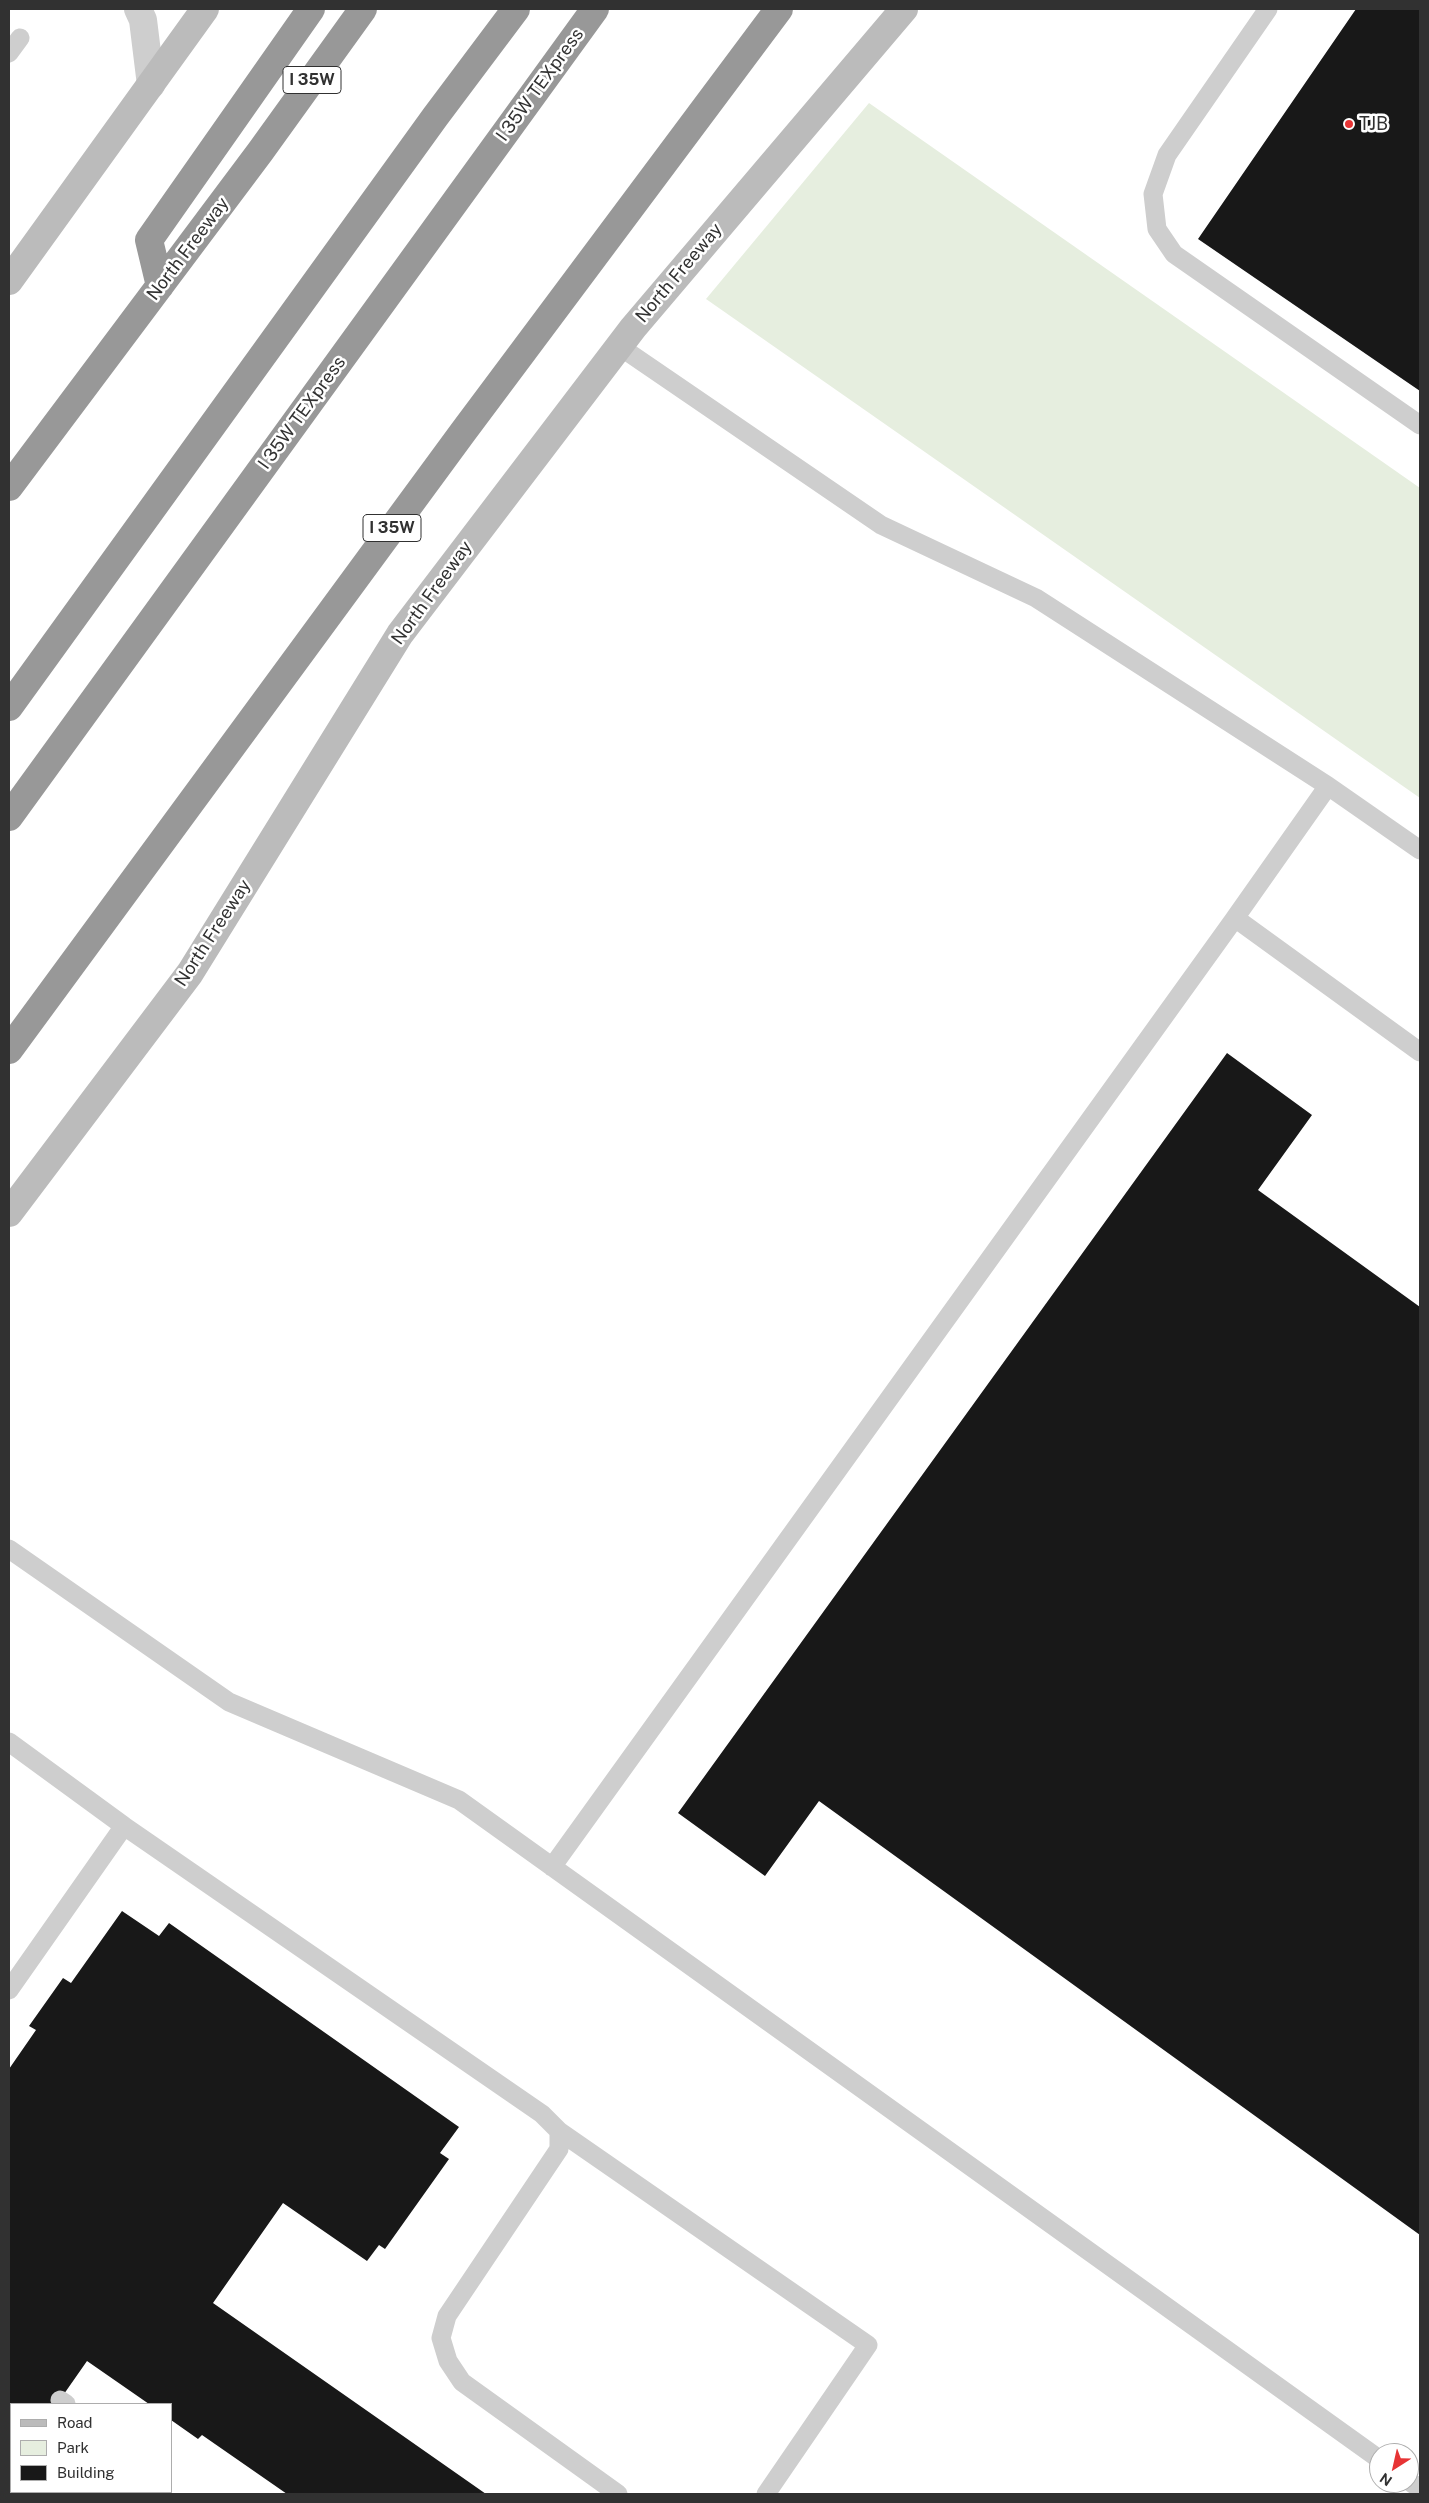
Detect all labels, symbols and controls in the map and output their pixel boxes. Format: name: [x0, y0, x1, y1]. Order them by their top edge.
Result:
street label: I 35W TEXpress: [492, 24, 588, 146]
road number: I 35W: [283, 66, 341, 94]
place label: TJB: [1359, 113, 1388, 135]
marker: TJB: [1343, 118, 1355, 130]
street label: North Freeway: [142, 193, 234, 305]
street label: North Freeway: [631, 219, 727, 327]
street label: I 35W TEXpress: [254, 352, 350, 474]
road number: I 35W: [363, 514, 421, 542]
street label: North Freeway: [387, 537, 477, 649]
street label: North Freeway: [170, 875, 256, 991]
legend: [10, 2403, 172, 2493]
text: Road: [57, 2414, 93, 2431]
text: Park: [57, 2439, 89, 2456]
north arrow: [1369, 2443, 1419, 2493]
text: Building: [57, 2464, 115, 2481]
text: N: [1377, 2470, 1395, 2489]

